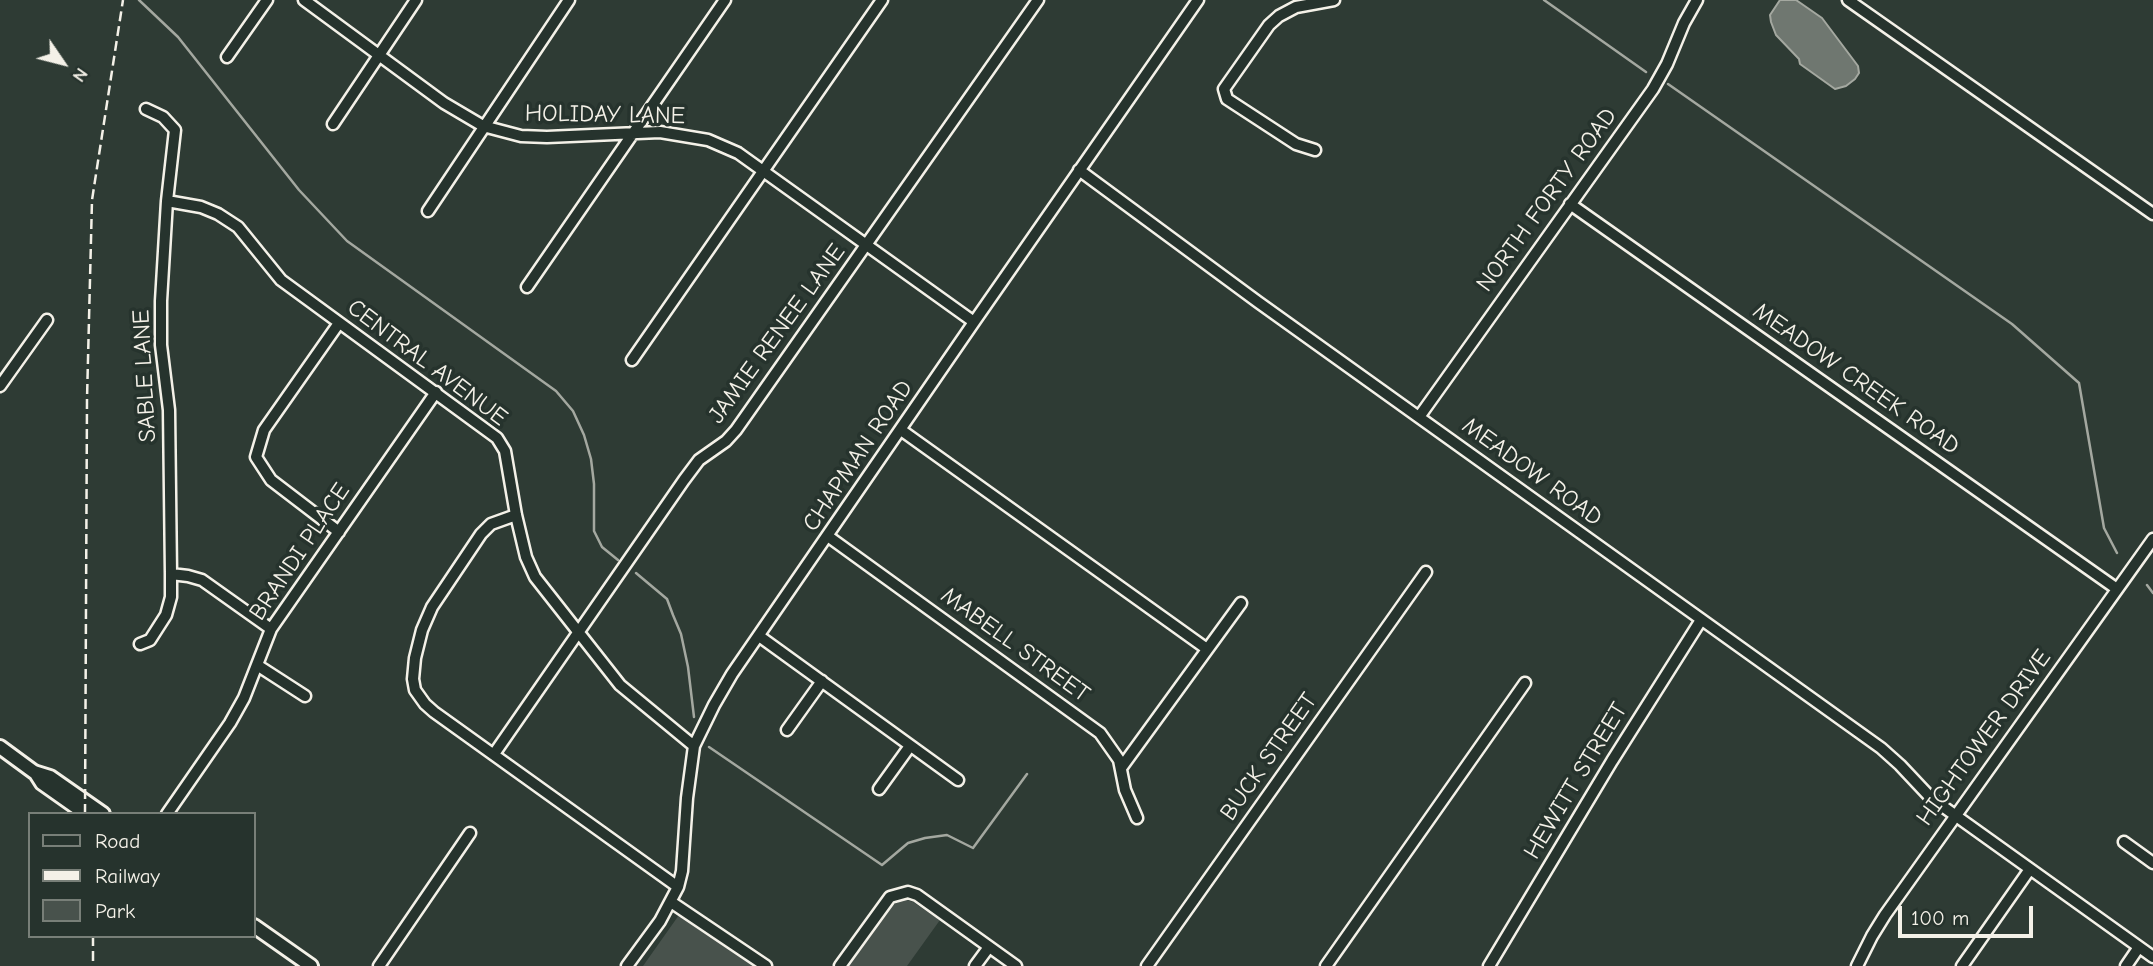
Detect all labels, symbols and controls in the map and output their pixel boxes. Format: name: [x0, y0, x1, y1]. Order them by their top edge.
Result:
north arrow: [28, 28, 98, 98]
text: N: [68, 64, 93, 86]
street label: HOLIDAY LANE: [525, 99, 685, 131]
street label: NORTH FORTY ROAD: [1471, 103, 1623, 297]
street label: JAMIE RENEE LANE: [702, 239, 852, 429]
street label: CENTRAL AVENUE: [341, 293, 513, 433]
street label: MEADOW CREEK ROAD: [1747, 297, 1965, 461]
street label: SABLE LANE: [127, 309, 163, 443]
street label: CHAPMAN ROAD: [797, 375, 919, 537]
street label: MEADOW ROAD: [1456, 412, 1608, 532]
street label: BRANDI PLACE: [244, 478, 356, 626]
street label: MABELL STREET: [935, 581, 1095, 709]
street label: HIGHTOWER DRIVE: [1911, 644, 2057, 832]
street label: BUCK STREET: [1214, 688, 1324, 826]
street label: HEWITT STREET: [1518, 698, 1634, 864]
legend: [28, 812, 256, 938]
text: Road: [95, 829, 140, 853]
text: Railway: [95, 864, 160, 888]
scale bar: [1901, 892, 2036, 936]
text: Park: [95, 899, 135, 923]
text: 100 m: [1911, 906, 1969, 930]

